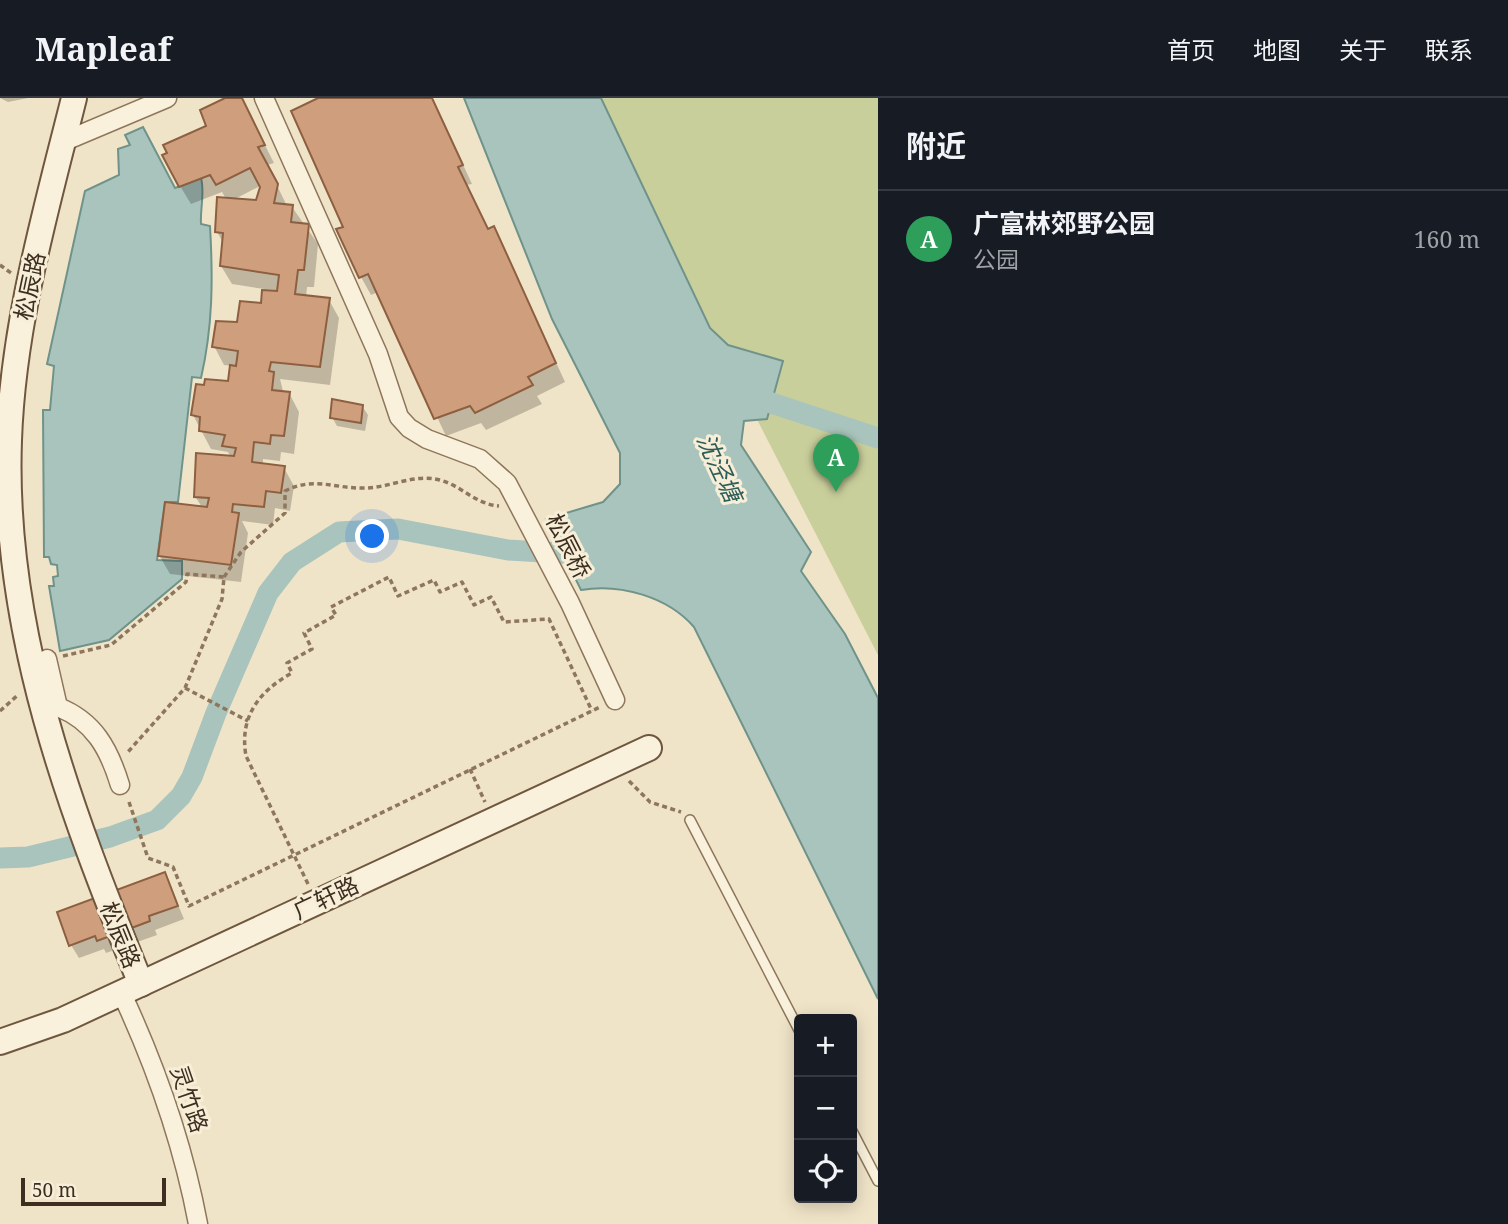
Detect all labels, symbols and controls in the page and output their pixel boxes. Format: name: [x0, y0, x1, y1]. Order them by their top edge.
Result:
text: Mapleaf: [35, 26, 171, 71]
text: 首页: [1167, 33, 1215, 66]
text: 地图: [1253, 33, 1301, 66]
text: 关于: [1339, 33, 1387, 66]
text: 联系: [1425, 33, 1473, 66]
text: 附近: [906, 125, 966, 166]
text: 广富林郊野公园: [973, 205, 1155, 241]
text: A: [920, 223, 938, 255]
text: 160 m: [1414, 223, 1480, 255]
text: 公园: [973, 243, 1019, 275]
street label: 松辰路: [6, 249, 52, 323]
water label: 沈泾塘: [690, 428, 752, 511]
pin: A: [813, 434, 859, 492]
street label: 松辰桥: [539, 508, 599, 584]
your location: [355, 519, 389, 553]
street label: 广轩路: [288, 868, 364, 926]
street label: 松辰路: [93, 897, 149, 973]
map controls: [794, 1014, 857, 1203]
button: +: [794, 1014, 857, 1077]
street label: 灵竹路: [164, 1061, 216, 1137]
button: −: [794, 1077, 857, 1140]
button: locate: [794, 1140, 857, 1203]
scale bar: [21, 1175, 166, 1207]
text: 50 m: [32, 1177, 76, 1203]

